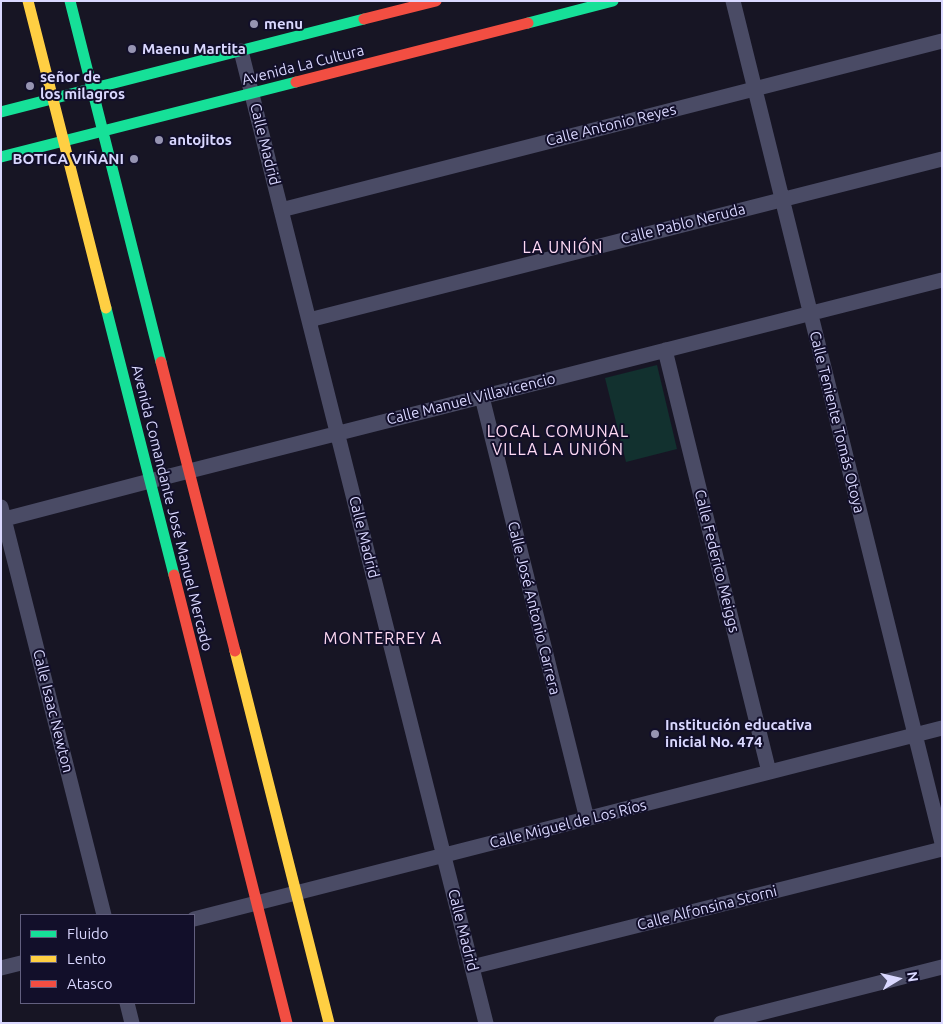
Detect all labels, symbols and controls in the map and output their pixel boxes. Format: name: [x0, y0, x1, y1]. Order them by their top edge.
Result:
place label: menu: [264, 15, 303, 33]
marker: menu: [248, 18, 260, 30]
place label: Maenu Martita: [142, 40, 246, 58]
street label: Avenida La Cultura: [240, 41, 366, 89]
marker: Maenu Martita: [126, 43, 138, 55]
place label: señor de los milagros: [40, 68, 125, 103]
marker: señor de los milagros: [24, 80, 36, 92]
street label: Calle Antonio Reyes: [544, 100, 678, 150]
street label: Calle Madrid: [246, 101, 284, 187]
place label: antojitos: [169, 131, 232, 149]
marker: antojitos: [153, 134, 165, 146]
place label: BOTICA VIÑANI: [13, 150, 124, 168]
marker: BOTICA VIÑANI: [128, 153, 140, 165]
street label: Calle Pablo Neruda: [619, 200, 747, 248]
district label: LA UNIÓN: [522, 238, 604, 258]
street label: Calle Teniente Tomás Otoya: [806, 329, 868, 515]
street label: Avenida Comandante José Manuel Mercado: [128, 363, 216, 653]
street label: Calle Manuel Villavicencio: [385, 369, 557, 429]
district label: LOCAL COMUNAL VILLA LA UNIÓN: [485, 422, 631, 460]
street label: Calle Federico Meiggs: [690, 488, 744, 634]
street label: Calle Madrid: [345, 494, 383, 580]
street label: Calle José Antonio Carrera: [504, 519, 564, 697]
district label: MONTERREY A: [322, 629, 444, 649]
street label: Calle Isaac Newton: [29, 647, 77, 775]
place label: Institución educativa inicial No. 474: [665, 716, 812, 751]
marker: Institución educativa inicial No. 474: [649, 728, 661, 740]
street label: Calle Miguel de Los Ríos: [488, 796, 648, 852]
street label: Calle Alfonsina Storni: [635, 882, 779, 934]
street label: Calle Madrid: [444, 887, 482, 973]
legend: [20, 914, 195, 1004]
text: Fluido: [67, 925, 109, 942]
text: Lento: [67, 950, 106, 967]
north arrow: [873, 954, 923, 1004]
text: N: [904, 970, 922, 983]
text: Atasco: [67, 975, 113, 992]

